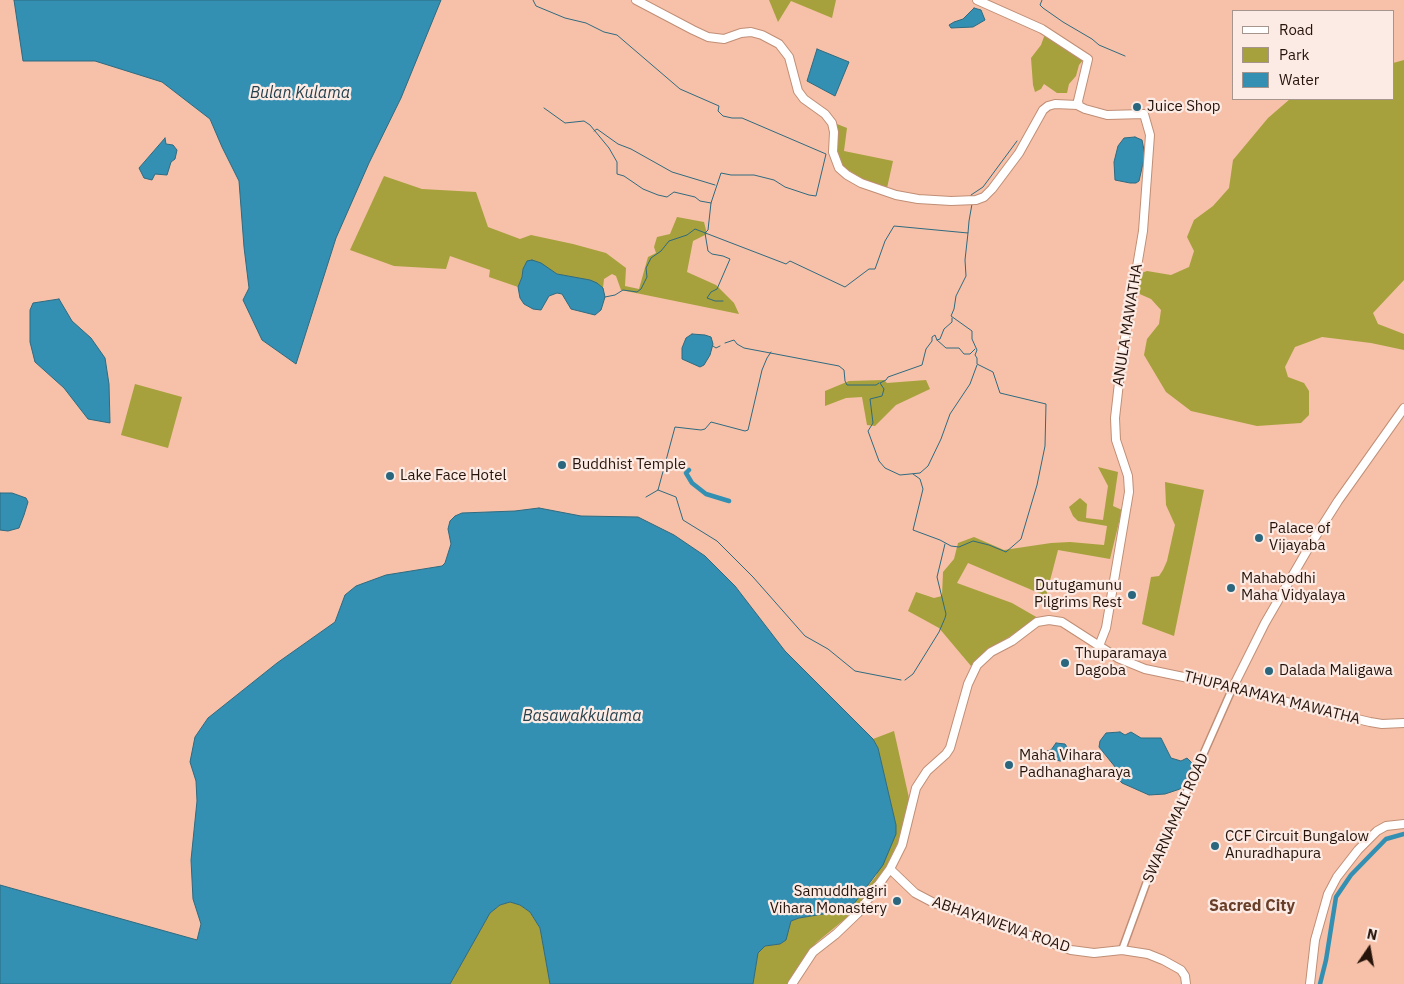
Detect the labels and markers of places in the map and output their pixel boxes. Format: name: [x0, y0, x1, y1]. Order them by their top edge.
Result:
place label: Juice Shop: [1147, 98, 1220, 116]
marker: Juice Shop: [1131, 101, 1143, 113]
place label: Buddhist Temple: [572, 456, 686, 474]
marker: Buddhist Temple: [556, 459, 568, 471]
place label: Lake Face Hotel: [400, 467, 506, 485]
marker: Lake Face Hotel: [384, 470, 396, 482]
place label: Palace of Vijayaba: [1269, 520, 1330, 555]
marker: Palace of Vijayaba: [1253, 532, 1265, 544]
place label: Mahabodhi Maha Vidyalaya: [1241, 570, 1345, 605]
place label: Dutugamunu Pilgrims Rest: [1034, 577, 1122, 612]
marker: Mahabodhi Maha Vidyalaya: [1225, 582, 1237, 594]
marker: Dutugamunu Pilgrims Rest: [1126, 589, 1138, 601]
place label: Thuparamaya Dagoba: [1075, 645, 1167, 680]
marker: Thuparamaya Dagoba: [1059, 657, 1071, 669]
place label: Dalada Maligawa: [1279, 662, 1393, 680]
marker: Dalada Maligawa: [1263, 665, 1275, 677]
place label: Maha Vihara Padhanagharaya: [1019, 747, 1131, 782]
marker: Maha Vihara Padhanagharaya: [1003, 759, 1015, 771]
place label: CCF Circuit Bungalow Anuradhapura: [1225, 828, 1369, 863]
marker: CCF Circuit Bungalow Anuradhapura: [1209, 840, 1221, 852]
place label: Samuddhagiri Vihara Monastery: [770, 883, 887, 918]
marker: Samuddhagiri Vihara Monastery: [891, 895, 903, 907]

